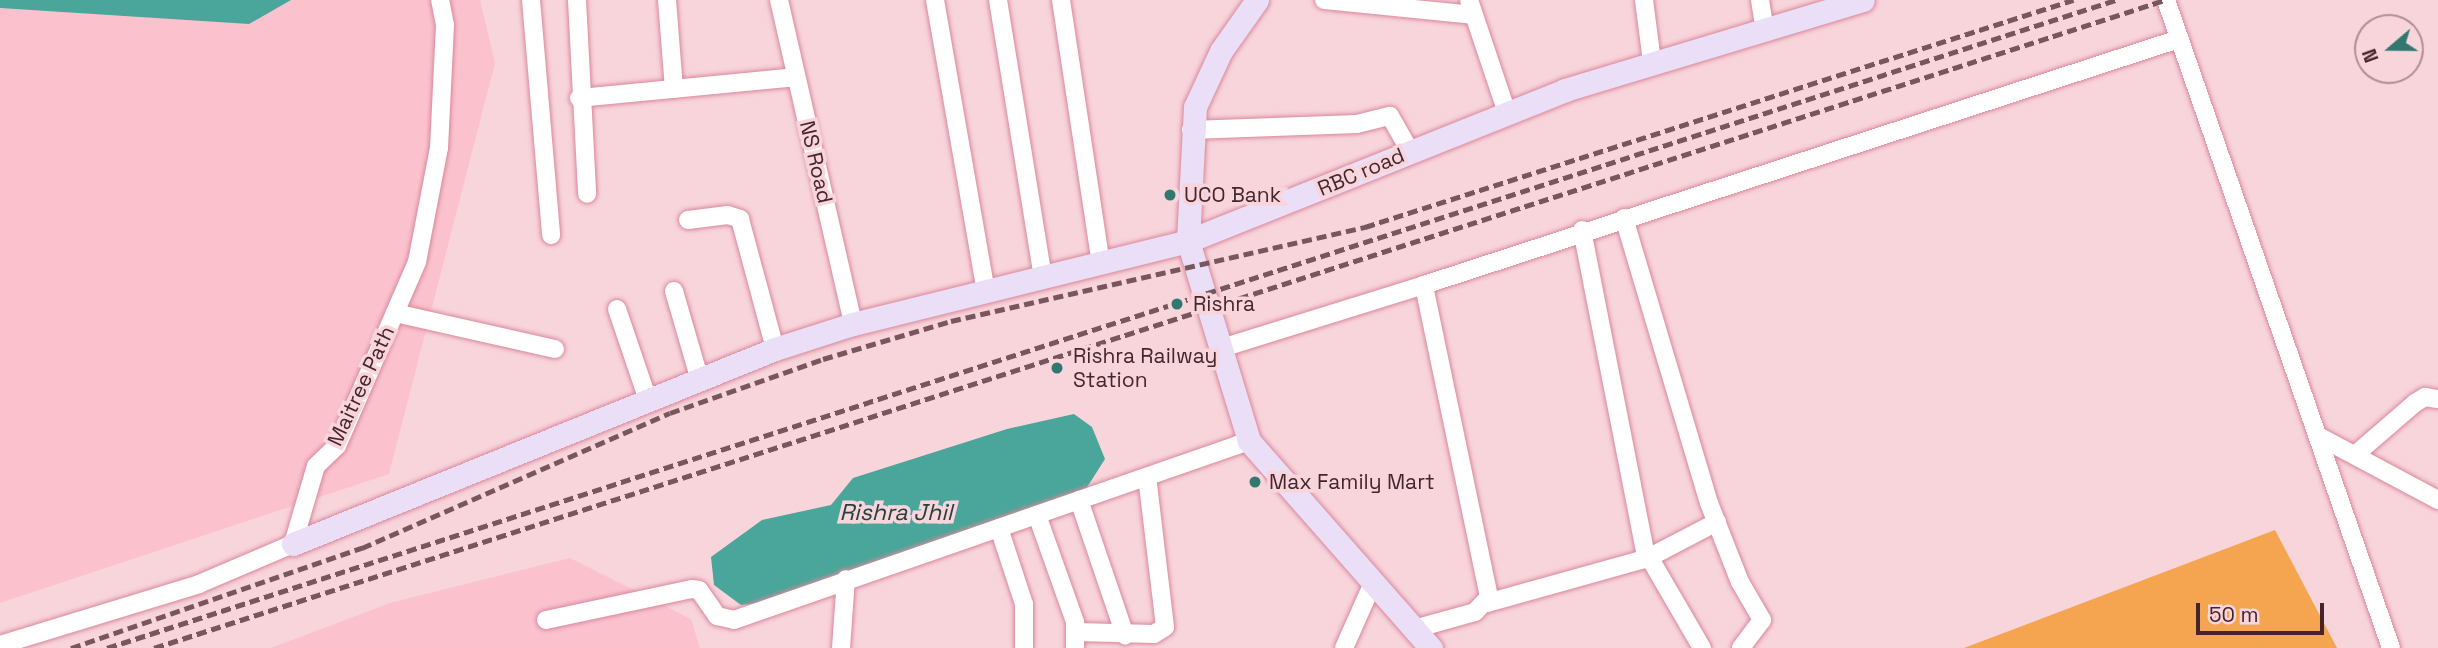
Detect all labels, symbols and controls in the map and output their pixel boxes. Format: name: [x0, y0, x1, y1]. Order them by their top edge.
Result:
north arrow: [2354, 14, 2424, 84]
text: N: [2357, 45, 2385, 66]
street label: NS Road: [794, 118, 838, 206]
street label: RBC road: [1314, 142, 1408, 202]
place label: UCO Bank: [1184, 182, 1281, 208]
marker: UCO Bank: [1162, 187, 1178, 203]
place label: Rishra: [1193, 291, 1255, 317]
marker: Rishra: [1167, 294, 1187, 314]
street label: Maitree Path: [322, 322, 400, 450]
place label: Rishra Railway Station: [1073, 343, 1217, 393]
marker: Rishra Railway Station: [1047, 358, 1067, 378]
place label: Max Family Mart: [1269, 469, 1435, 495]
marker: Max Family Mart: [1247, 474, 1263, 490]
water label: Rishra Jhil: [840, 498, 952, 526]
scale bar: [2200, 588, 2328, 632]
text: 50 m: [2209, 601, 2259, 628]

